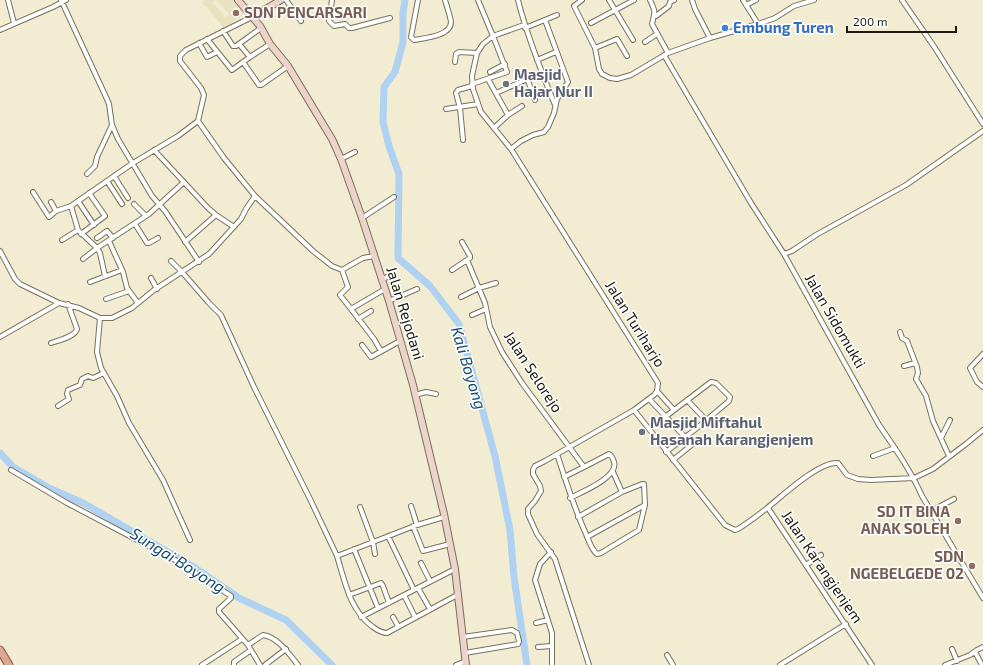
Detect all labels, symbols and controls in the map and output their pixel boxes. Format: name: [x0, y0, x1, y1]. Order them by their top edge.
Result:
place label: SDN PENCARSARI: [244, 3, 367, 21]
marker: SDN PENCARSARI: [231, 8, 241, 18]
scale bar: [847, 8, 956, 34]
text: 200 m: [853, 14, 887, 28]
place label: Embung Turen: [733, 18, 834, 36]
marker: Embung Turen: [720, 23, 730, 33]
place label: Masjid Hajar Nur II: [514, 65, 593, 100]
marker: Masjid Hajar Nur II: [501, 79, 511, 89]
street label: Jalan Rejodani: [382, 264, 429, 362]
street label: Jalan Sidomukti: [802, 270, 870, 371]
street label: Jalan Turiharjo: [601, 277, 670, 371]
water label: Kali Boyong: [447, 324, 491, 412]
street label: Jalan Selorejo: [500, 327, 567, 416]
place label: Masjid Miftahul Hasanah Karangjenjem: [650, 413, 813, 448]
marker: Masjid Miftahul Hasanah Karangjenjem: [637, 427, 647, 437]
place label: SD IT BINA ANAK SOLEH: [861, 502, 950, 537]
street label: Jalan Karangjenjem: [778, 507, 867, 627]
marker: SD IT BINA ANAK SOLEH: [953, 516, 963, 526]
water label: Sungai Boyong: [127, 523, 229, 597]
place label: SDN NGEBELGEDE 02: [850, 547, 964, 582]
marker: SDN NGEBELGEDE 02: [967, 561, 977, 571]

